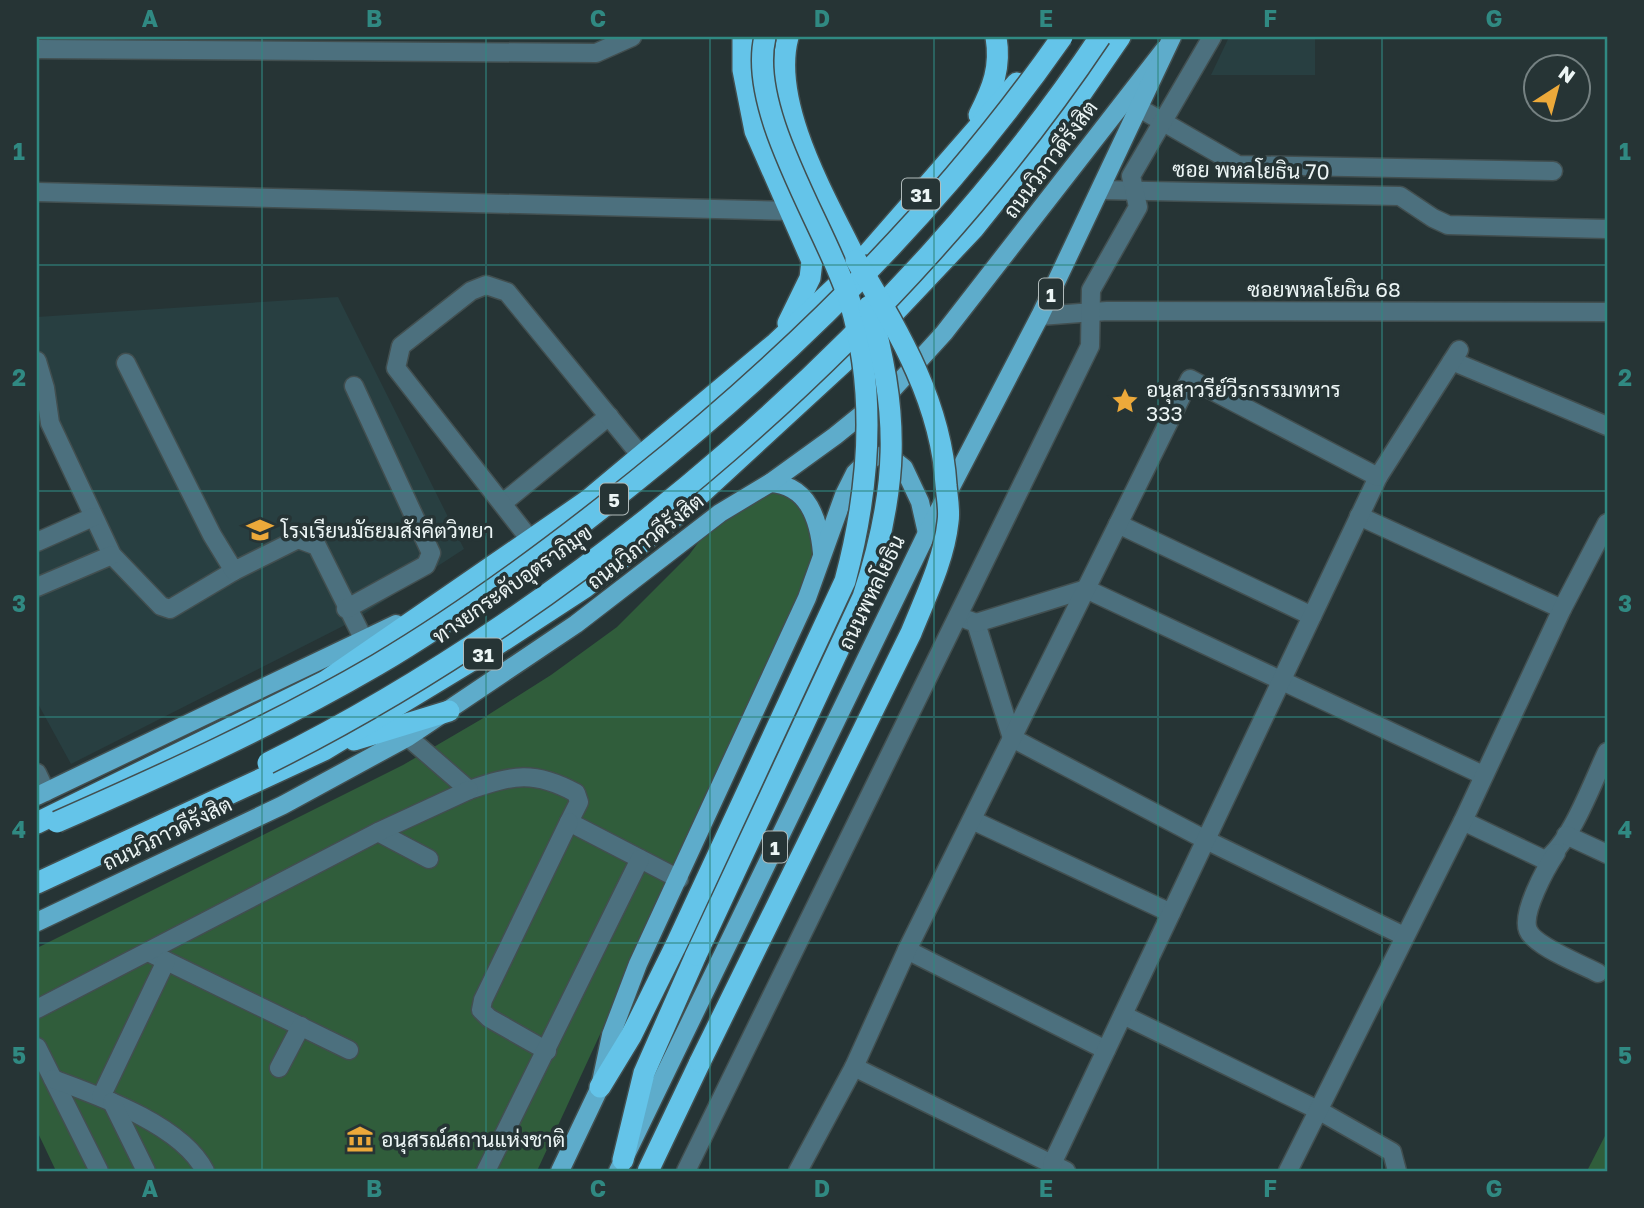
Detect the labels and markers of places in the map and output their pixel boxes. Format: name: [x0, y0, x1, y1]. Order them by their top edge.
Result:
place label: อนุสาวรีย์วีรกรรมทหาร 333: [1146, 376, 1341, 426]
place icon: อนุสาวรีย์วีรกรรมทหาร 333: [1110, 386, 1140, 416]
school or university icon: โรงเรียนมัธยมสังคีตวิทยา: [245, 515, 275, 545]
place label: โรงเรียนมัธยมสังคีตวิทยา: [280, 517, 494, 543]
museum icon: อนุสรณ์สถานแห่งชาติ: [345, 1124, 375, 1154]
place label: อนุสรณ์สถานแห่งชาติ: [381, 1126, 565, 1154]

